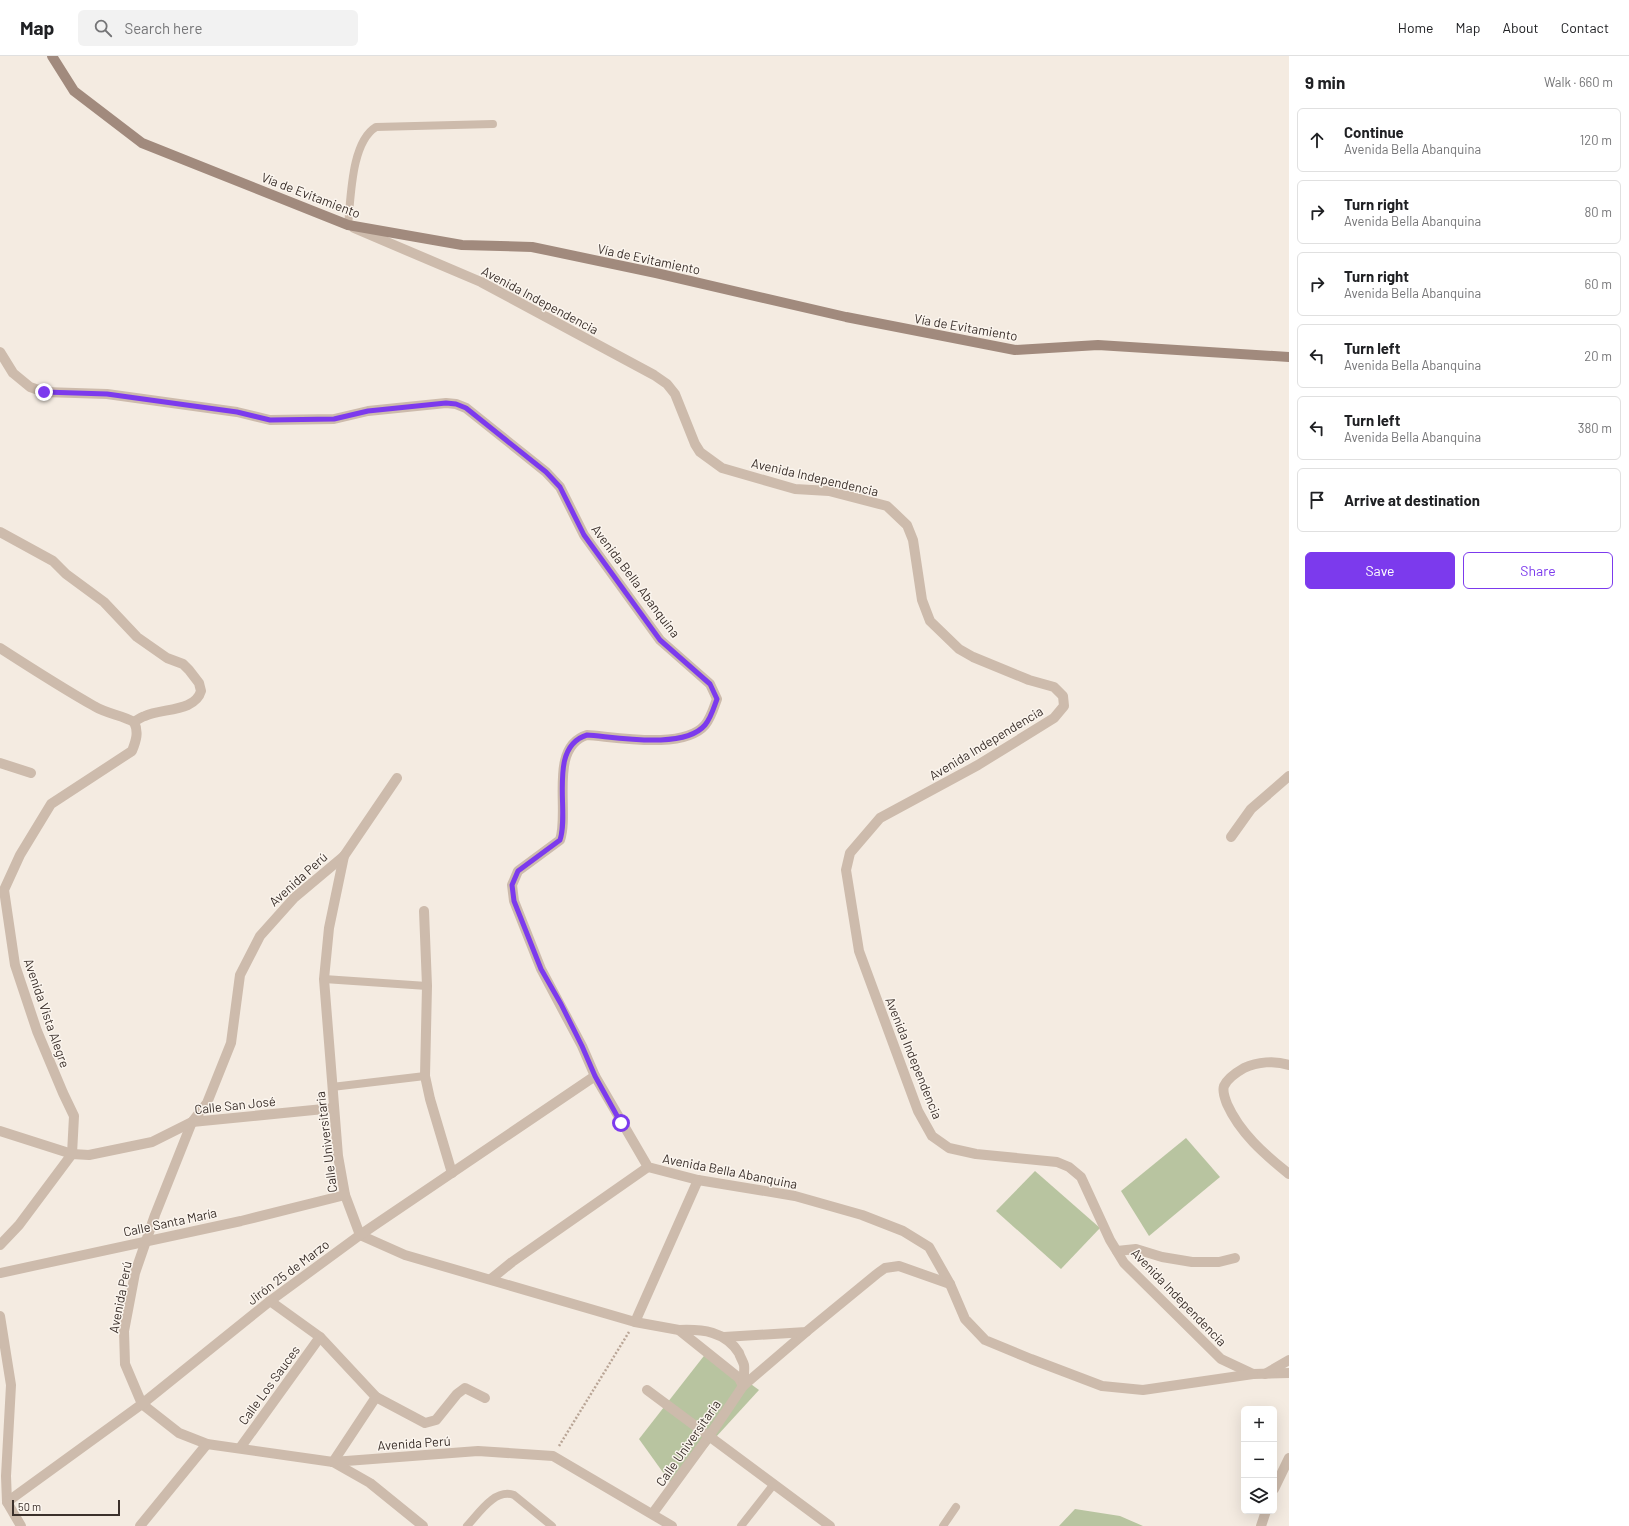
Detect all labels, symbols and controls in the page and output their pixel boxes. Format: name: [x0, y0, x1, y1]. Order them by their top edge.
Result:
search box: [78, 10, 358, 46]
text: Map: [20, 16, 54, 39]
icon: search: [92, 17, 114, 39]
text: Search here: [124, 19, 202, 37]
text: Home: [1398, 19, 1434, 36]
text: Map: [1456, 19, 1480, 36]
text: About: [1502, 19, 1539, 36]
text: Contact: [1561, 19, 1609, 36]
text: 9 min: [1305, 72, 1345, 92]
text: Walk · 660 m: [1544, 74, 1613, 90]
text: Continue: [1344, 123, 1404, 141]
icon: ahead: [1306, 129, 1328, 151]
text: 120 m: [1580, 132, 1612, 148]
text: Avenida Bella Abanquina: [1344, 141, 1481, 157]
street label: Vía de Evitamiento: [259, 169, 363, 221]
text: Turn right: [1344, 195, 1409, 213]
icon: right: [1306, 201, 1328, 223]
text: 80 m: [1585, 204, 1612, 220]
text: Avenida Bella Abanquina: [1344, 213, 1481, 229]
street label: Vía de Evitamiento: [596, 240, 702, 278]
street label: Avenida Independencia: [479, 262, 601, 338]
text: Turn right: [1344, 267, 1409, 285]
icon: right: [1306, 273, 1328, 295]
text: 60 m: [1585, 276, 1612, 292]
text: Avenida Bella Abanquina: [1344, 285, 1481, 301]
street label: Vía de Evitamiento: [913, 310, 1019, 344]
text: Turn left: [1344, 339, 1400, 357]
icon: left: [1306, 345, 1328, 367]
text: 20 m: [1584, 348, 1612, 364]
text: Avenida Bella Abanquina: [1344, 357, 1481, 373]
route end: [35, 383, 53, 401]
text: Turn left: [1344, 411, 1400, 429]
icon: left: [1306, 417, 1328, 439]
text: 380 m: [1578, 420, 1612, 436]
text: Avenida Bella Abanquina: [1344, 429, 1481, 445]
street label: Avenida Independencia: [750, 455, 880, 499]
icon: arrive: [1306, 489, 1328, 511]
text: Arrive at destination: [1344, 491, 1480, 509]
street label: Avenida Bella Abanquina: [588, 521, 684, 641]
button: Save: [1305, 552, 1455, 589]
button: Share: [1463, 552, 1613, 589]
street label: Avenida Independencia: [926, 703, 1046, 783]
street label: Avenida Perú: [265, 849, 331, 909]
street label: Avenida Vista Alegre: [21, 956, 73, 1070]
street label: Avenida Independencia: [882, 995, 946, 1121]
street label: Calle Universitaria: [312, 1090, 340, 1194]
street label: Calle San José: [194, 1093, 276, 1117]
route start: [612, 1114, 630, 1132]
street label: Avenida Bella Abanquina: [661, 1150, 799, 1192]
street label: Calle Santa María: [122, 1204, 218, 1240]
street label: Jirón 25 de Marzo: [244, 1236, 332, 1308]
street label: Avenida Independencia: [1128, 1245, 1230, 1349]
street label: Avenida Perú: [105, 1260, 135, 1334]
street label: Calle Los Sauces: [235, 1342, 303, 1428]
street label: Calle Universitaria: [652, 1397, 724, 1489]
map controls: [1241, 1406, 1277, 1514]
button: +: [1241, 1406, 1277, 1442]
street label: Avenida Perú: [377, 1432, 451, 1454]
button: −: [1241, 1442, 1277, 1478]
button: layers: [1241, 1478, 1277, 1514]
scale bar: [12, 1498, 120, 1517]
text: 50 m: [18, 1500, 41, 1513]

